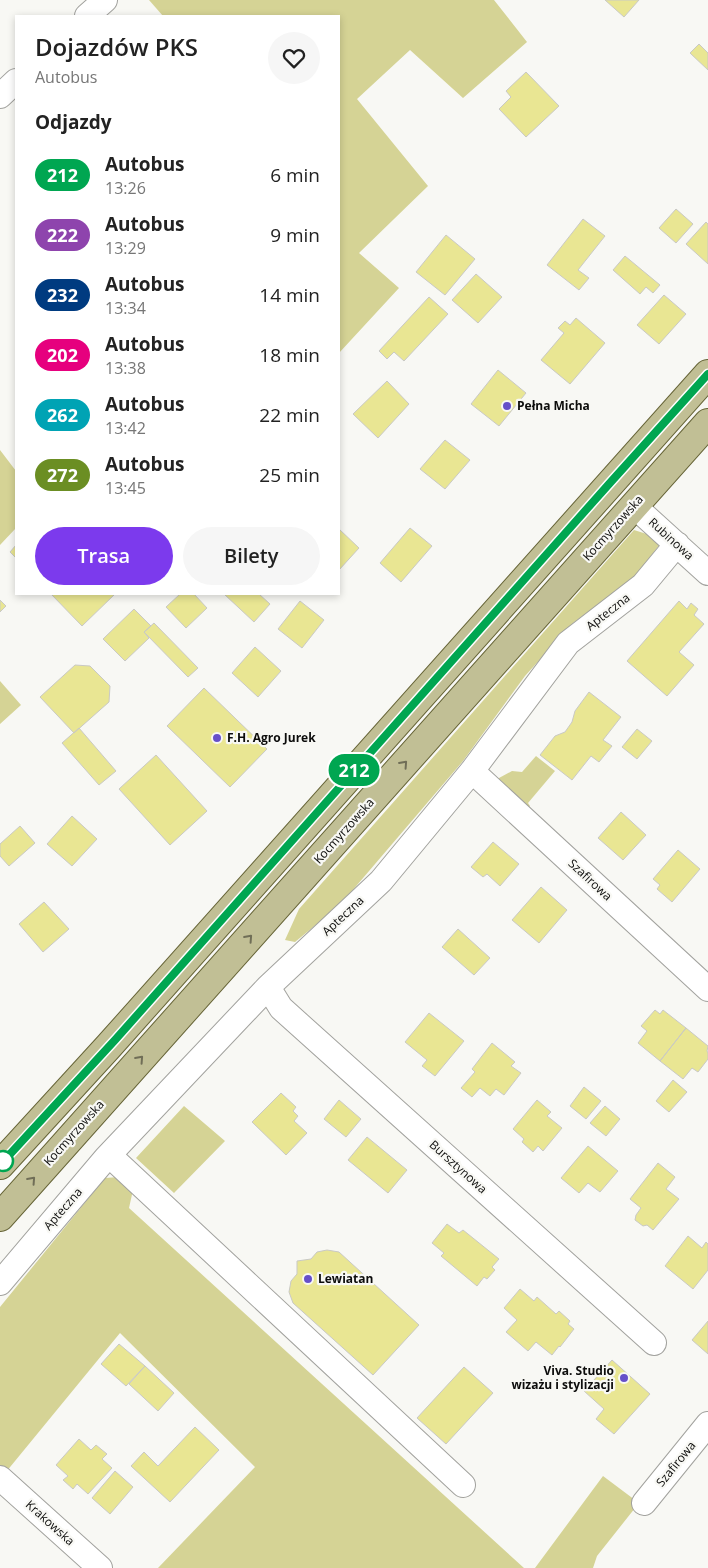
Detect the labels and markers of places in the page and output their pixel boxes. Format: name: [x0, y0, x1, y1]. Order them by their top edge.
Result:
place label: Pełna Micha: [517, 397, 590, 414]
marker: Pełna Micha: [501, 400, 513, 412]
place label: F.H. Agro Jurek: [227, 729, 316, 746]
marker: F.H. Agro Jurek: [211, 732, 223, 744]
unlabelled marker: [0, 1150, 14, 1172]
place label: Lewiatan: [318, 1270, 373, 1287]
marker: Lewiatan: [302, 1273, 314, 1285]
place label: Viva. Studio wizażu i stylizacji: [511, 1362, 614, 1393]
marker: Viva. Studio wizażu i stylizacji: [618, 1372, 630, 1384]

